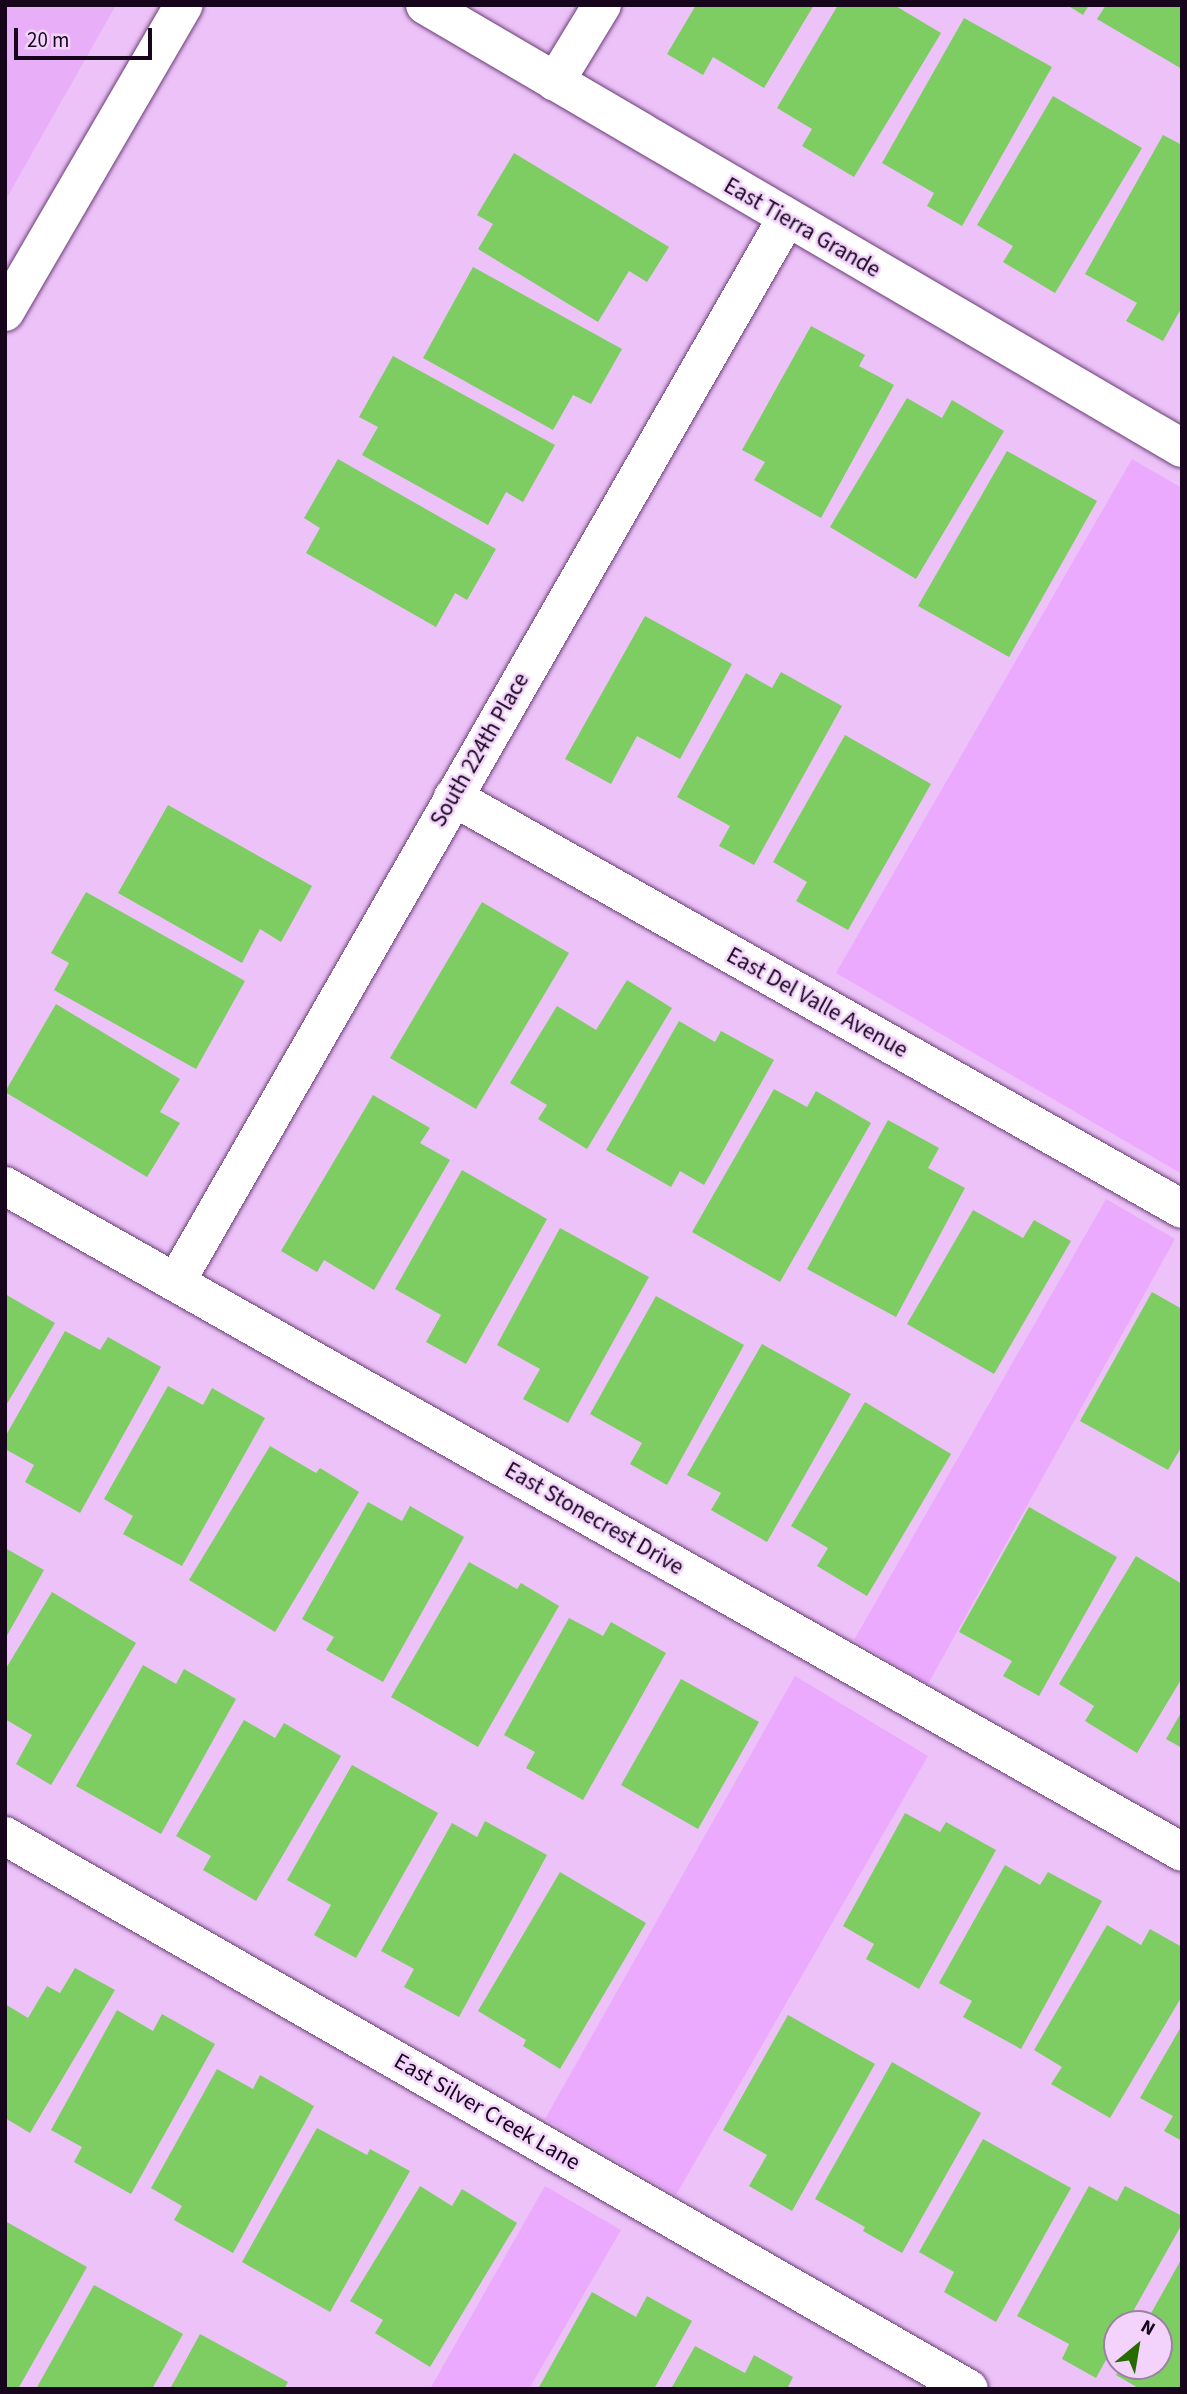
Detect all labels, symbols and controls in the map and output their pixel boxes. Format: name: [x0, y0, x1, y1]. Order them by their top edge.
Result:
scale bar: [18, 14, 156, 58]
text: 20 m: [27, 25, 69, 55]
street label: East Tierra Grande: [719, 172, 885, 284]
street label: South 224th Place: [425, 668, 535, 832]
street label: East Del Valle Avenue: [722, 942, 912, 1064]
street label: East Stonecrest Drive: [500, 1457, 688, 1581]
street label: East Silver Creek Lane: [389, 2048, 585, 2176]
north arrow: [1103, 2310, 1173, 2380]
text: N: [1136, 2313, 1160, 2343]

